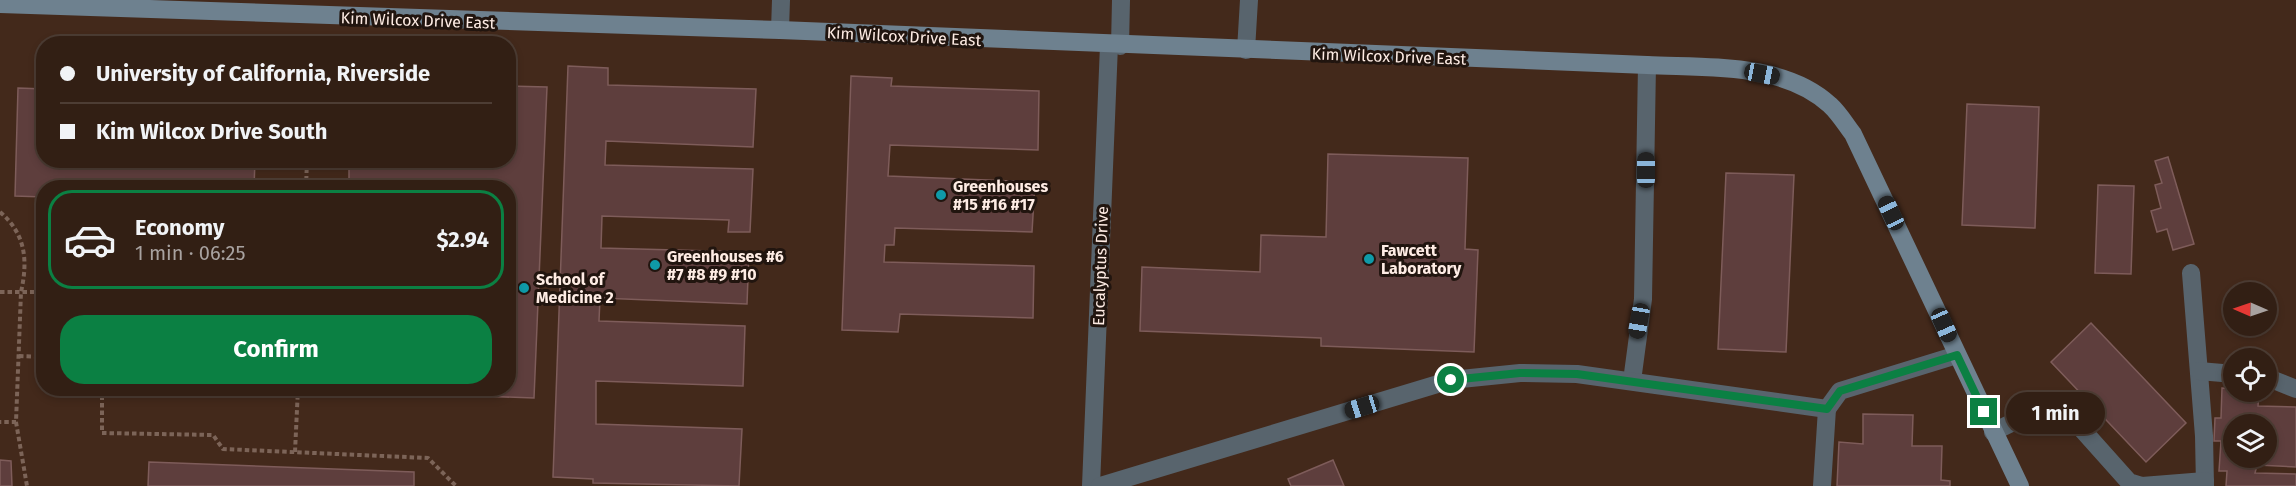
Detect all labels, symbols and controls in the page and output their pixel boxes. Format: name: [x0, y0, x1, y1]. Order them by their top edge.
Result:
street label: Kim Wilcox Drive East: [340, 8, 496, 33]
street label: Kim Wilcox Drive East: [826, 23, 982, 50]
street label: Kim Wilcox Drive East: [1311, 44, 1467, 69]
text: University of California, Riverside: [96, 60, 430, 87]
car: [1743, 62, 1781, 86]
text: Kim Wilcox Drive South: [96, 118, 327, 145]
car: [1637, 152, 1655, 188]
place label: Greenhouses #15 #16 #17: [953, 177, 1048, 214]
marker: Greenhouses #15 #16 #17: [934, 188, 948, 202]
car: [1875, 193, 1907, 233]
street label: Eucalyptus Drive: [1089, 206, 1112, 326]
icon: car: [63, 213, 117, 267]
text: Economy: [135, 214, 224, 241]
text: $2.94: [436, 226, 489, 253]
text: 1 min · 06:25: [135, 241, 245, 265]
place label: Fawcett Laboratory: [1381, 241, 1462, 278]
place label: Greenhouses #6 #7 #8 #9 #10: [667, 247, 784, 284]
marker: Fawcett Laboratory: [1362, 252, 1376, 266]
marker: Greenhouses #6 #7 #8 #9 #10: [648, 258, 662, 272]
place label: School of Medicine 2: [536, 270, 614, 307]
marker: School of Medicine 2: [517, 281, 531, 295]
north arrow: [2223, 282, 2277, 336]
map controls: [2223, 282, 2277, 468]
car: [1627, 302, 1651, 340]
car: [1928, 305, 1960, 345]
button: Confirm: [60, 315, 492, 384]
button: locate: [2223, 348, 2277, 402]
route start: [1437, 366, 1464, 393]
callout: 1 min: [2005, 391, 2104, 433]
car: [1342, 393, 1382, 421]
route end: [1970, 398, 1997, 425]
text: 1 min: [2031, 401, 2080, 425]
button: layers: [2223, 414, 2277, 468]

